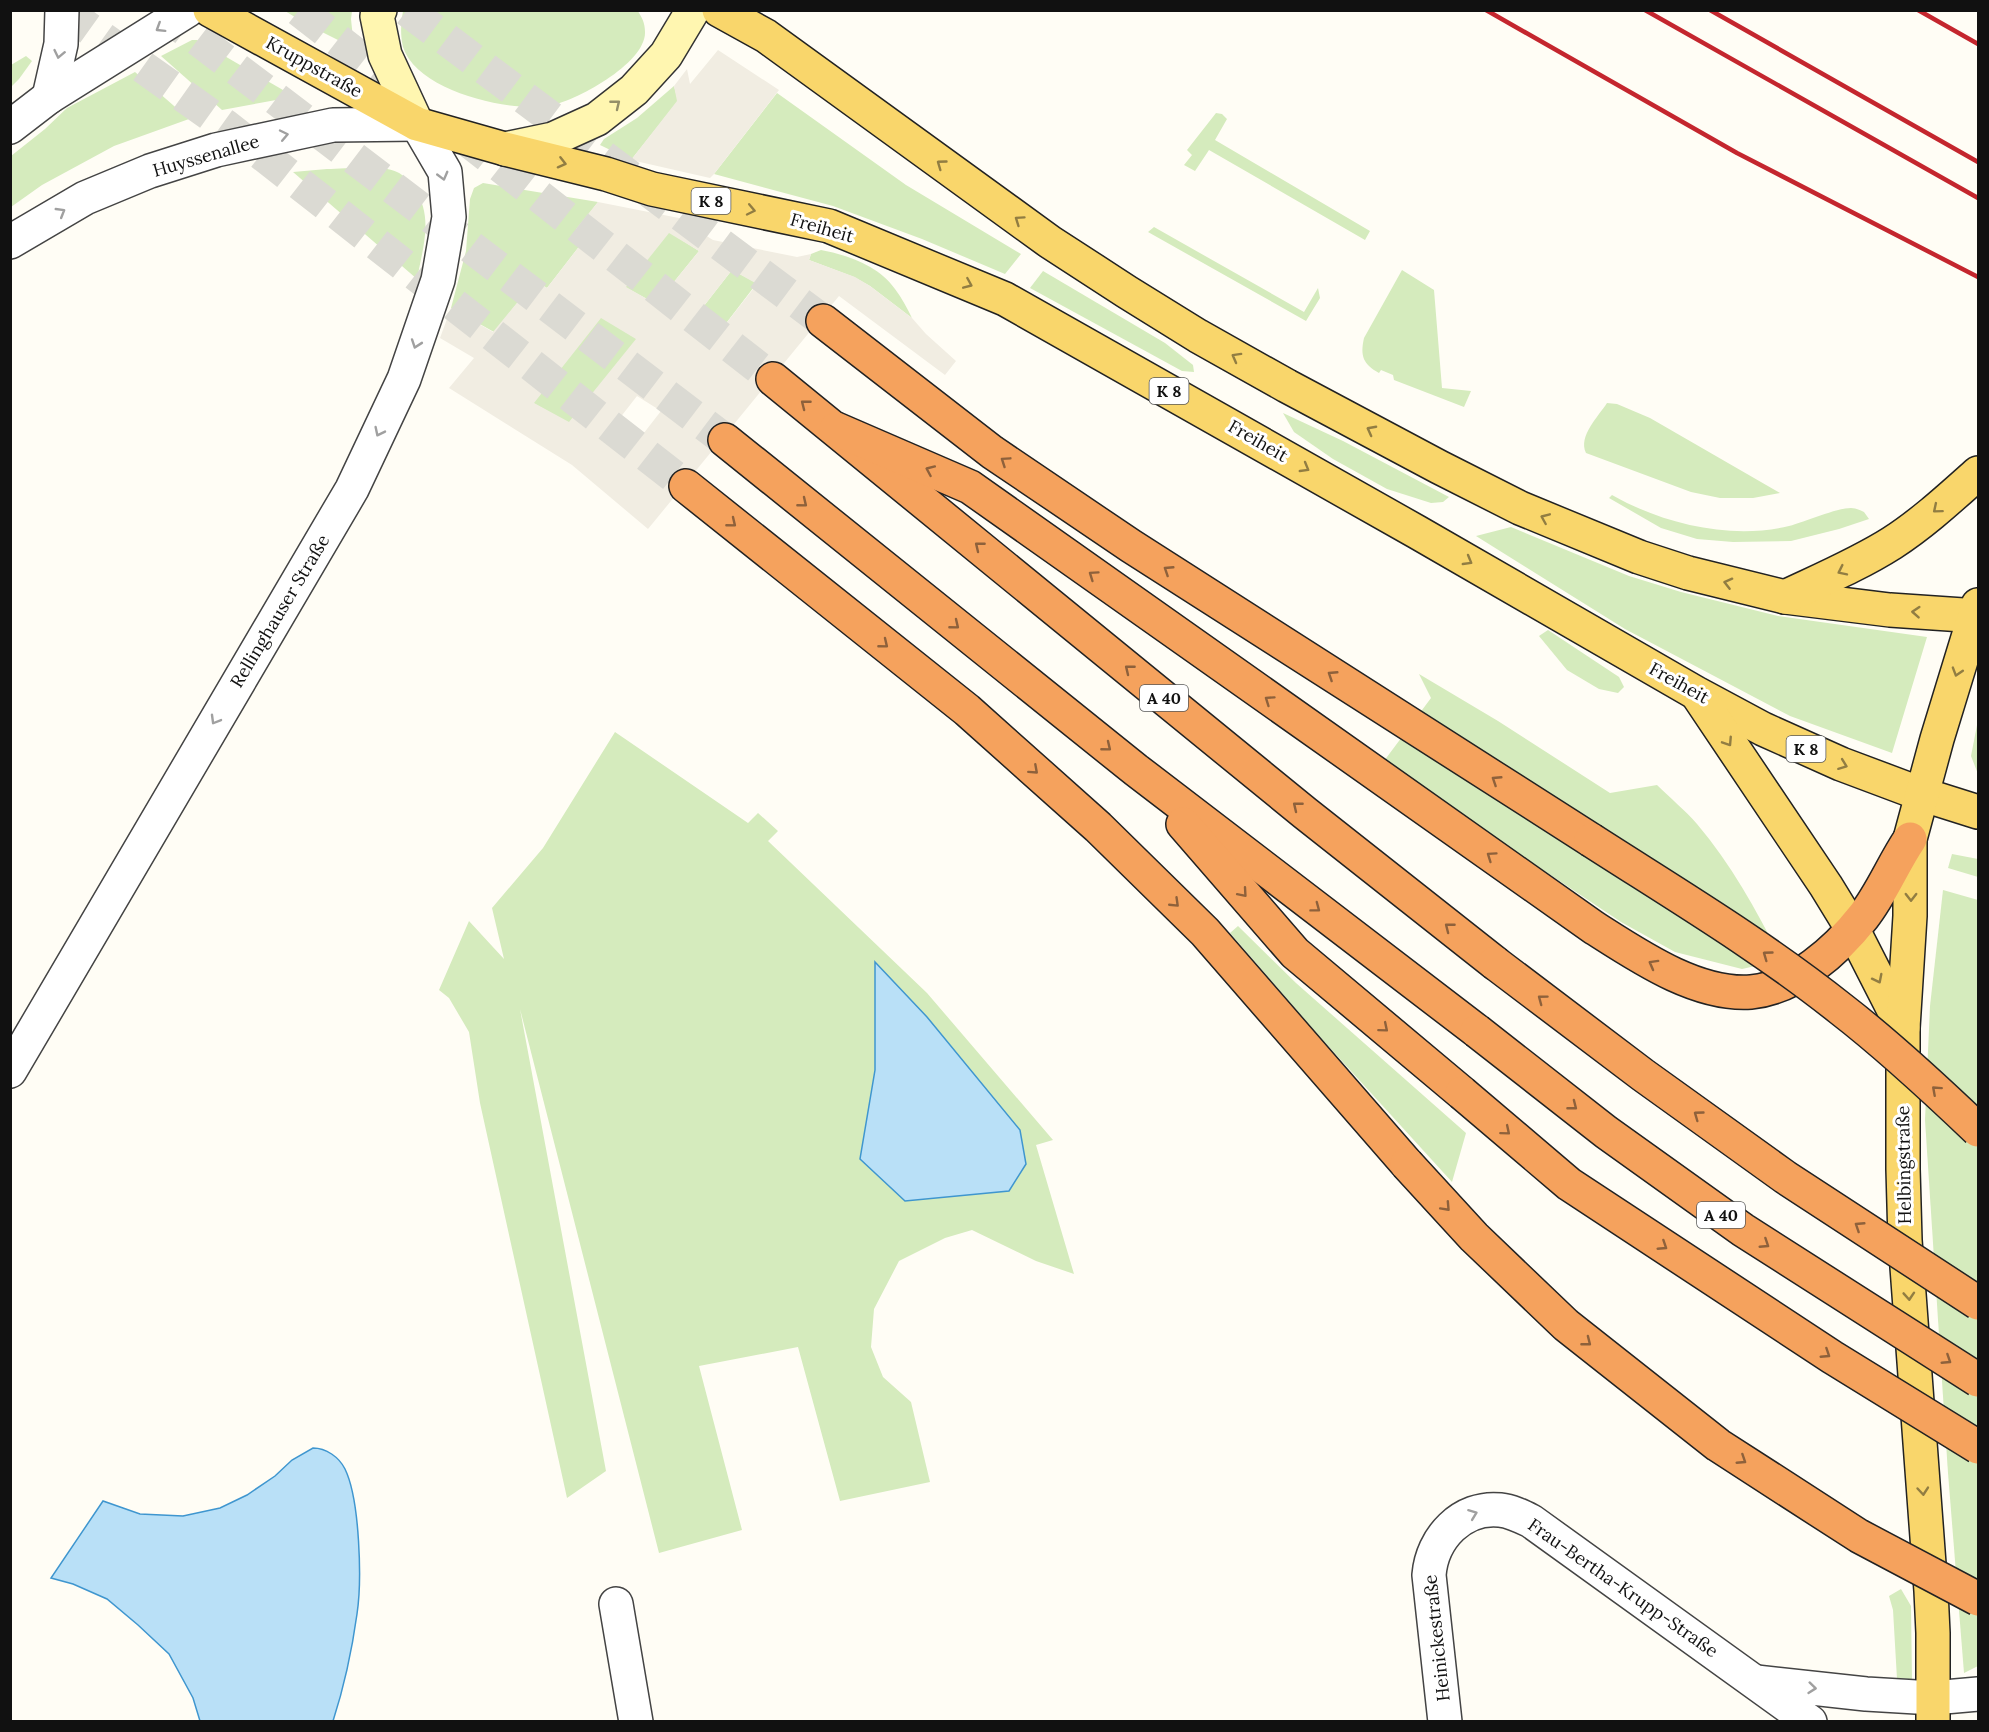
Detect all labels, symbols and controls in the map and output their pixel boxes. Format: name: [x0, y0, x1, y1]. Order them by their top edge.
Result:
one-way arrow: [156, 21, 166, 33]
street label: Kruppstraße: [262, 31, 367, 103]
one-way arrow: [53, 49, 66, 59]
one-way arrow: [609, 100, 620, 111]
street label: Huyssenallee: [150, 129, 262, 182]
one-way arrow: [279, 130, 289, 143]
one-way arrow: [557, 156, 567, 169]
one-way arrow: [937, 160, 948, 171]
one-way arrow: [436, 171, 449, 181]
road number: K 8: [692, 188, 730, 214]
one-way arrow: [746, 203, 756, 216]
one-way arrow: [55, 208, 65, 219]
street label: Freiheit: [788, 208, 857, 248]
one-way arrow: [1015, 216, 1026, 227]
one-way arrow: [962, 276, 973, 288]
one-way arrow: [411, 339, 424, 349]
one-way arrow: [1232, 353, 1242, 365]
road number: K 8: [1150, 378, 1188, 404]
one-way arrow: [800, 401, 811, 412]
street label: Freiheit: [1224, 414, 1292, 467]
one-way arrow: [374, 426, 386, 437]
one-way arrow: [1366, 426, 1377, 437]
one-way arrow: [1001, 458, 1012, 469]
one-way arrow: [1299, 461, 1309, 472]
one-way arrow: [925, 465, 936, 477]
one-way arrow: [797, 495, 808, 506]
one-way arrow: [1933, 502, 1944, 513]
one-way arrow: [1540, 513, 1551, 525]
one-way arrow: [725, 515, 736, 526]
street label: Rellinghauser Straße: [225, 530, 334, 691]
one-way arrow: [974, 542, 985, 553]
one-way arrow: [1462, 554, 1472, 566]
one-way arrow: [1837, 563, 1848, 575]
one-way arrow: [1163, 566, 1174, 577]
one-way arrow: [1089, 571, 1100, 582]
one-way arrow: [1723, 578, 1733, 591]
one-way arrow: [1912, 606, 1921, 619]
one-way arrow: [948, 617, 959, 628]
one-way arrow: [878, 637, 889, 648]
street label: Freiheit: [1645, 657, 1713, 708]
one-way arrow: [1125, 665, 1136, 676]
one-way arrow: [1952, 666, 1964, 677]
one-way arrow: [1328, 671, 1339, 682]
road number: A 40: [1140, 685, 1188, 711]
one-way arrow: [1265, 696, 1276, 707]
one-way arrow: [211, 714, 222, 724]
one-way arrow: [1721, 735, 1732, 746]
road number: K 8: [1786, 736, 1826, 762]
one-way arrow: [1100, 740, 1111, 751]
one-way arrow: [1837, 757, 1848, 770]
one-way arrow: [1027, 763, 1037, 774]
one-way arrow: [1492, 776, 1503, 787]
one-way arrow: [1292, 802, 1303, 813]
one-way arrow: [1487, 852, 1498, 863]
one-way arrow: [1236, 887, 1247, 898]
one-way arrow: [1905, 893, 1917, 902]
one-way arrow: [1168, 896, 1179, 907]
one-way arrow: [1309, 901, 1320, 912]
one-way arrow: [1445, 924, 1456, 935]
one-way arrow: [1763, 952, 1774, 963]
one-way arrow: [1649, 960, 1660, 971]
one-way arrow: [1871, 973, 1882, 983]
one-way arrow: [1538, 995, 1549, 1006]
one-way arrow: [1377, 1021, 1388, 1032]
one-way arrow: [1932, 1086, 1942, 1097]
one-way arrow: [1566, 1099, 1577, 1110]
street label: Helbingstraße: [1891, 1105, 1916, 1225]
one-way arrow: [1694, 1111, 1705, 1122]
one-way arrow: [1499, 1124, 1510, 1135]
one-way arrow: [1439, 1200, 1450, 1211]
road number: A 40: [1697, 1202, 1745, 1228]
one-way arrow: [1855, 1221, 1865, 1233]
one-way arrow: [1759, 1237, 1769, 1249]
one-way arrow: [1657, 1239, 1668, 1250]
one-way arrow: [1902, 1292, 1915, 1301]
one-way arrow: [1581, 1334, 1592, 1345]
one-way arrow: [1820, 1346, 1830, 1358]
one-way arrow: [1941, 1353, 1951, 1365]
one-way arrow: [1736, 1453, 1746, 1465]
one-way arrow: [1916, 1486, 1929, 1495]
one-way arrow: [1468, 1509, 1478, 1522]
street label: Frau-Bertha-Krupp-Straße: [1524, 1513, 1723, 1662]
street label: Heinickestraße: [1418, 1573, 1455, 1703]
one-way arrow: [1808, 1681, 1817, 1694]

